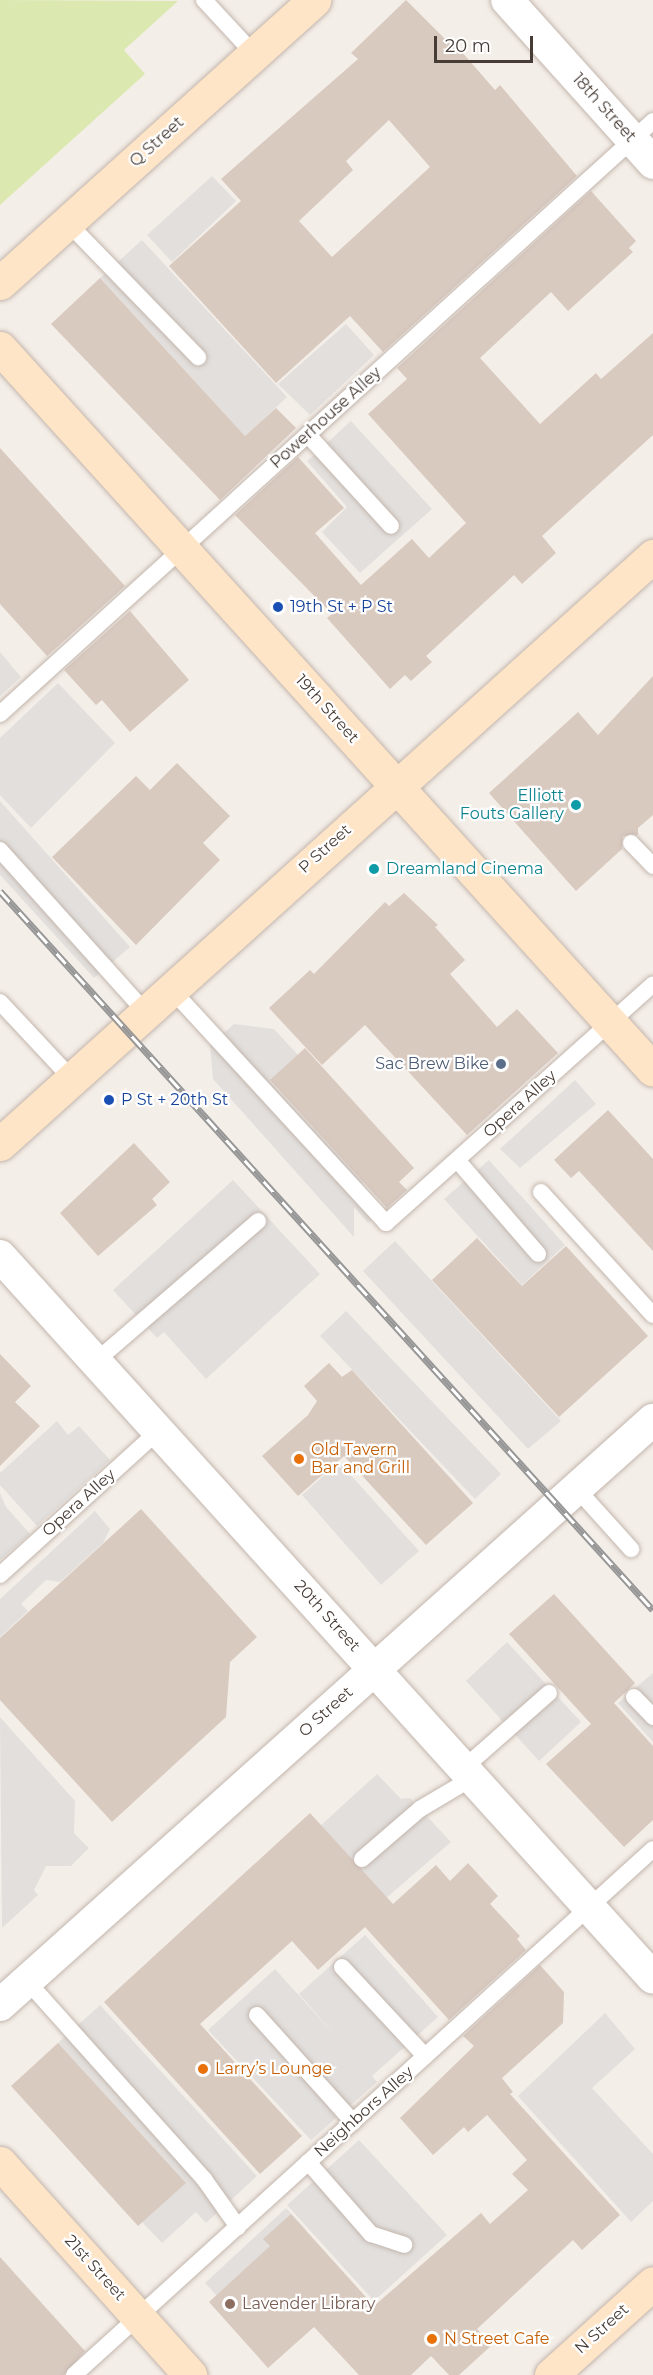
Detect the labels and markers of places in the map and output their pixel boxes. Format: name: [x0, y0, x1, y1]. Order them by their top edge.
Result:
place label: 19th St + P St: [290, 597, 393, 617]
marker: 19th St + P St: [271, 600, 285, 614]
place label: Elliott Fouts Gallery: [460, 786, 564, 824]
marker: Elliott Fouts Gallery: [569, 798, 583, 812]
place label: Dreamland Cinema: [386, 859, 543, 879]
marker: Dreamland Cinema: [367, 862, 381, 876]
place label: Sac Brew Bike: [375, 1054, 489, 1074]
marker: Sac Brew Bike: [494, 1057, 508, 1071]
place label: P St + 20th St: [121, 1090, 228, 1110]
marker: P St + 20th St: [102, 1093, 116, 1107]
place label: Old Tavern Bar and Grill: [311, 1440, 410, 1478]
marker: Old Tavern Bar and Grill: [292, 1452, 306, 1466]
place label: Larry’s Lounge: [215, 2059, 332, 2079]
marker: Larry’s Lounge: [196, 2062, 210, 2076]
place label: Lavender Library: [242, 2294, 376, 2314]
marker: Lavender Library: [223, 2297, 237, 2311]
place label: N Street Cafe: [444, 2329, 549, 2349]
marker: N Street Cafe: [425, 2332, 439, 2346]

